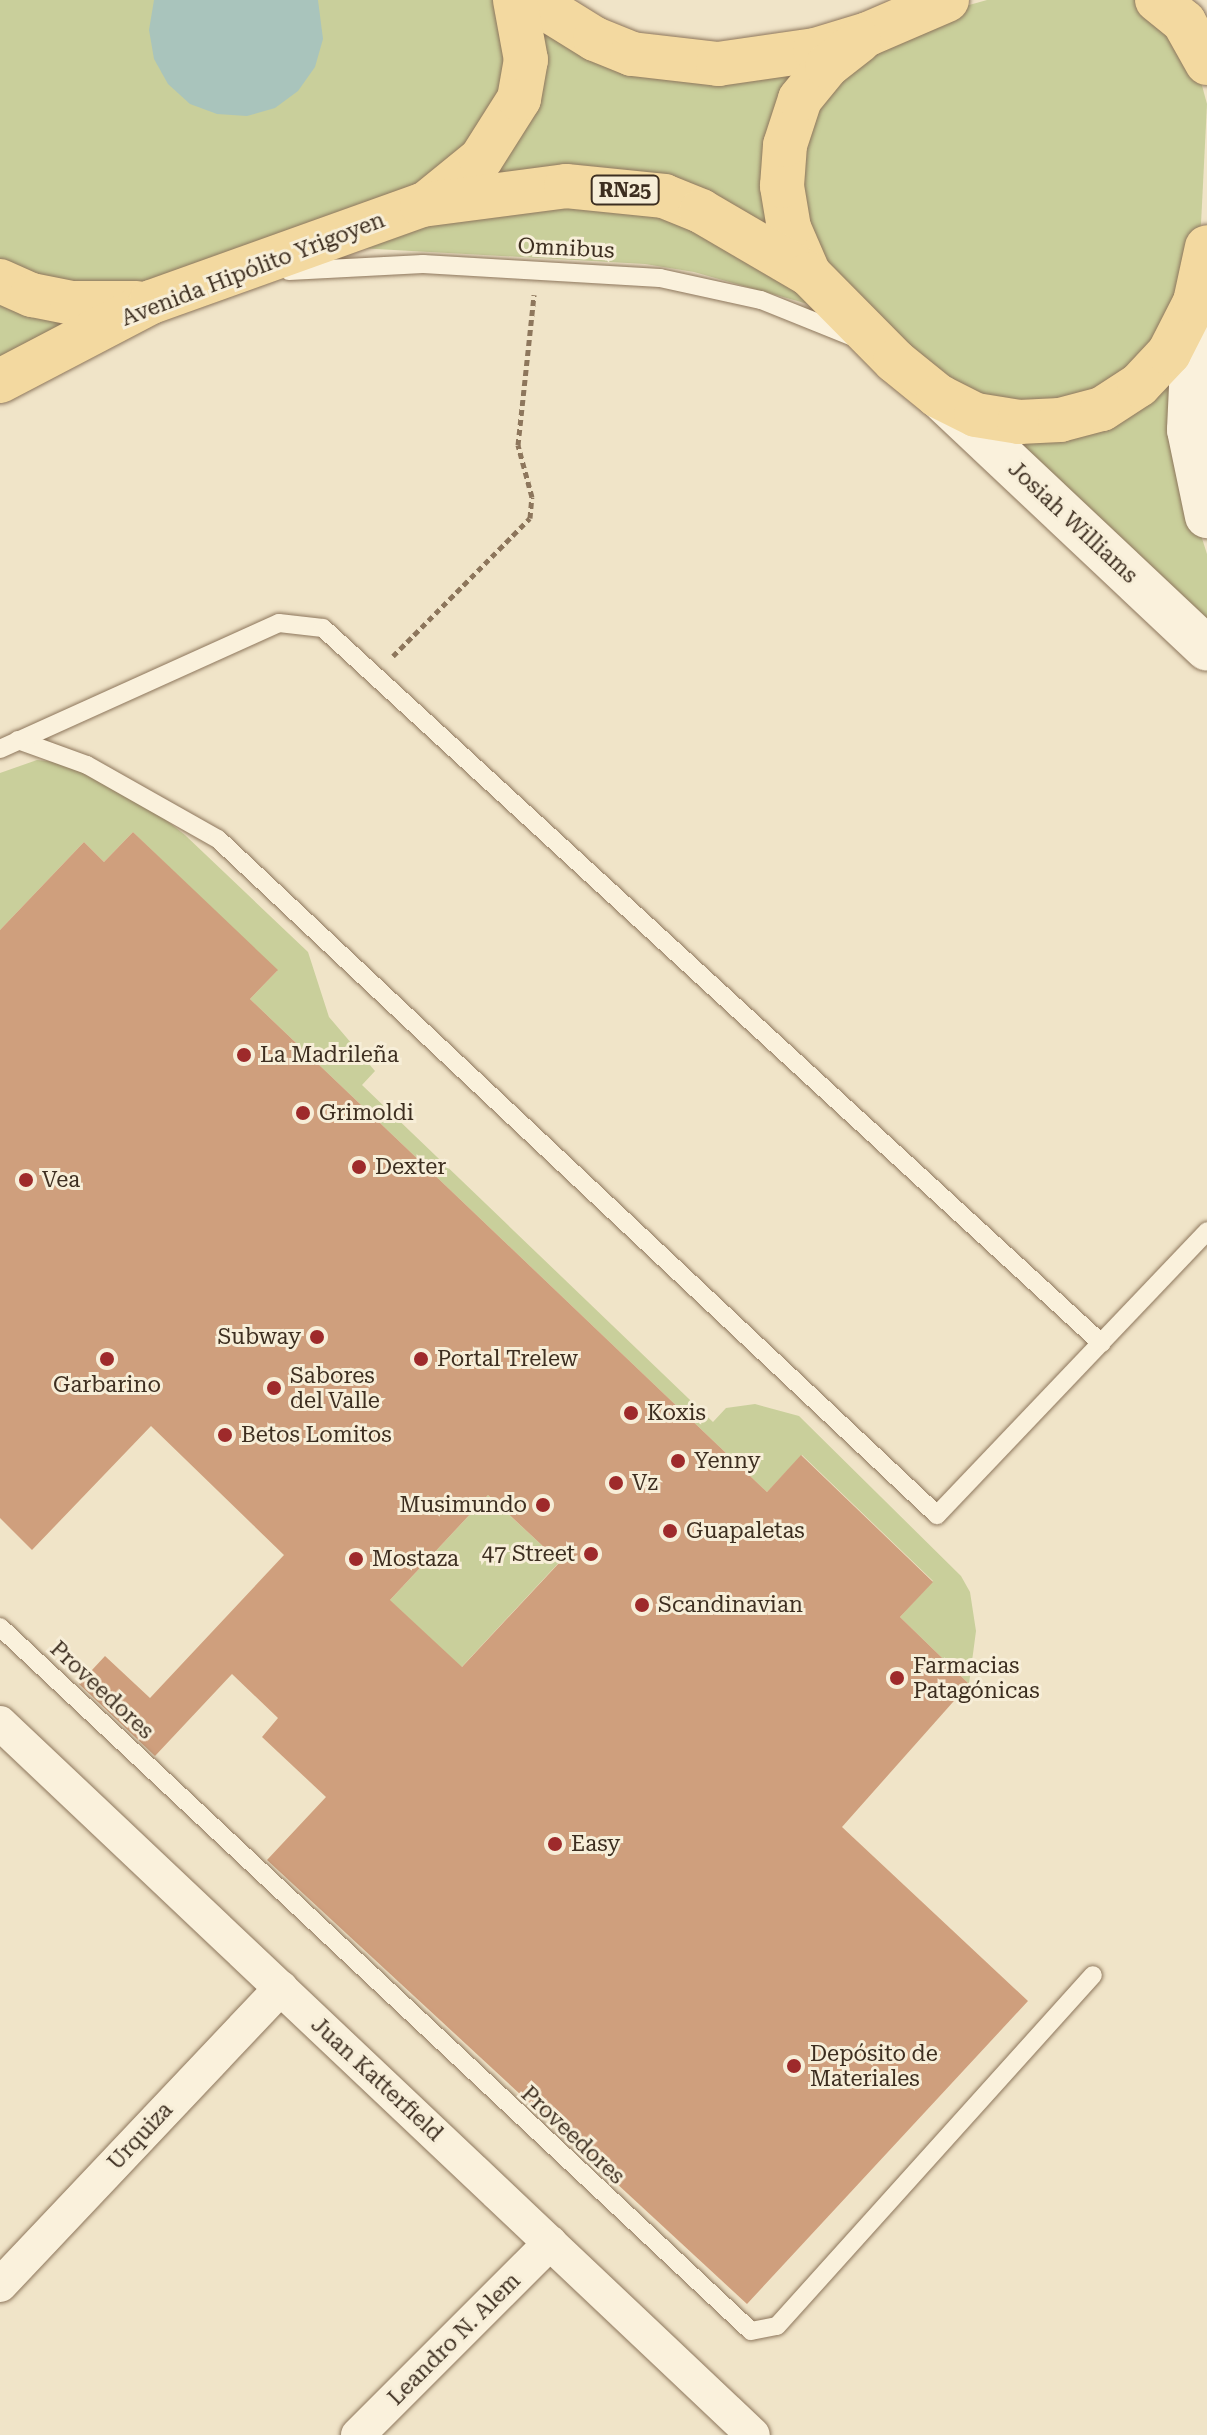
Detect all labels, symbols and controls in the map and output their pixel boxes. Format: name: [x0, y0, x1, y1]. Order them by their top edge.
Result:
road number: RN25: [589, 174, 661, 206]
street label: Avenida Hipólito Yrigoyen: [118, 206, 388, 332]
street label: Omnibus: [517, 232, 615, 264]
street label: Josiah Williams: [1003, 455, 1143, 589]
place label: La Madrileña: [260, 1042, 399, 1068]
marker: La Madrileña: [235, 1046, 253, 1064]
place label: Grimoldi: [319, 1100, 414, 1126]
marker: Grimoldi: [294, 1104, 312, 1122]
place label: Dexter: [375, 1154, 446, 1180]
marker: Dexter: [350, 1158, 368, 1176]
place label: Vea: [42, 1167, 80, 1193]
marker: Vea: [17, 1171, 35, 1189]
place label: Subway: [218, 1324, 301, 1350]
marker: Subway: [308, 1328, 326, 1346]
place label: Portal Trelew: [437, 1346, 578, 1372]
marker: Garbarino: [98, 1350, 116, 1368]
marker: Portal Trelew: [412, 1350, 430, 1368]
place label: Sabores del Valle: [290, 1362, 380, 1414]
place label: Garbarino: [53, 1372, 161, 1398]
marker: Sabores del Valle: [265, 1379, 283, 1397]
place label: Koxis: [647, 1400, 706, 1426]
marker: Koxis: [622, 1404, 640, 1422]
place label: Betos Lomitos: [241, 1422, 392, 1448]
marker: Betos Lomitos: [216, 1426, 234, 1444]
place label: Yenny: [694, 1448, 761, 1474]
marker: Yenny: [669, 1452, 687, 1470]
place label: Vz: [632, 1470, 658, 1496]
marker: Vz: [607, 1474, 625, 1492]
place label: Musimundo: [400, 1492, 527, 1518]
marker: Musimundo: [534, 1496, 552, 1514]
place label: Guapaletas: [686, 1518, 805, 1544]
marker: Guapaletas: [661, 1522, 679, 1540]
place label: 47 Street: [482, 1541, 575, 1567]
marker: 47 Street: [582, 1545, 600, 1563]
place label: Mostaza: [372, 1546, 459, 1572]
marker: Mostaza: [347, 1550, 365, 1568]
place label: Scandinavian: [658, 1592, 803, 1618]
marker: Scandinavian: [633, 1596, 651, 1614]
street label: Proveedores: [45, 1635, 159, 1745]
place label: Farmacias Patagónicas: [913, 1652, 1040, 1704]
marker: Farmacias Patagónicas: [888, 1669, 906, 1687]
place label: Easy: [571, 1831, 620, 1857]
marker: Easy: [546, 1835, 564, 1853]
street label: Juan Katterfield: [306, 2011, 448, 2147]
place label: Depósito de Materiales: [810, 2040, 938, 2092]
marker: Depósito de Materiales: [785, 2057, 803, 2075]
street label: Proveedores: [516, 2080, 630, 2190]
street label: Urquiza: [102, 2097, 178, 2175]
street label: Leandro N. Alem: [382, 2267, 526, 2411]

